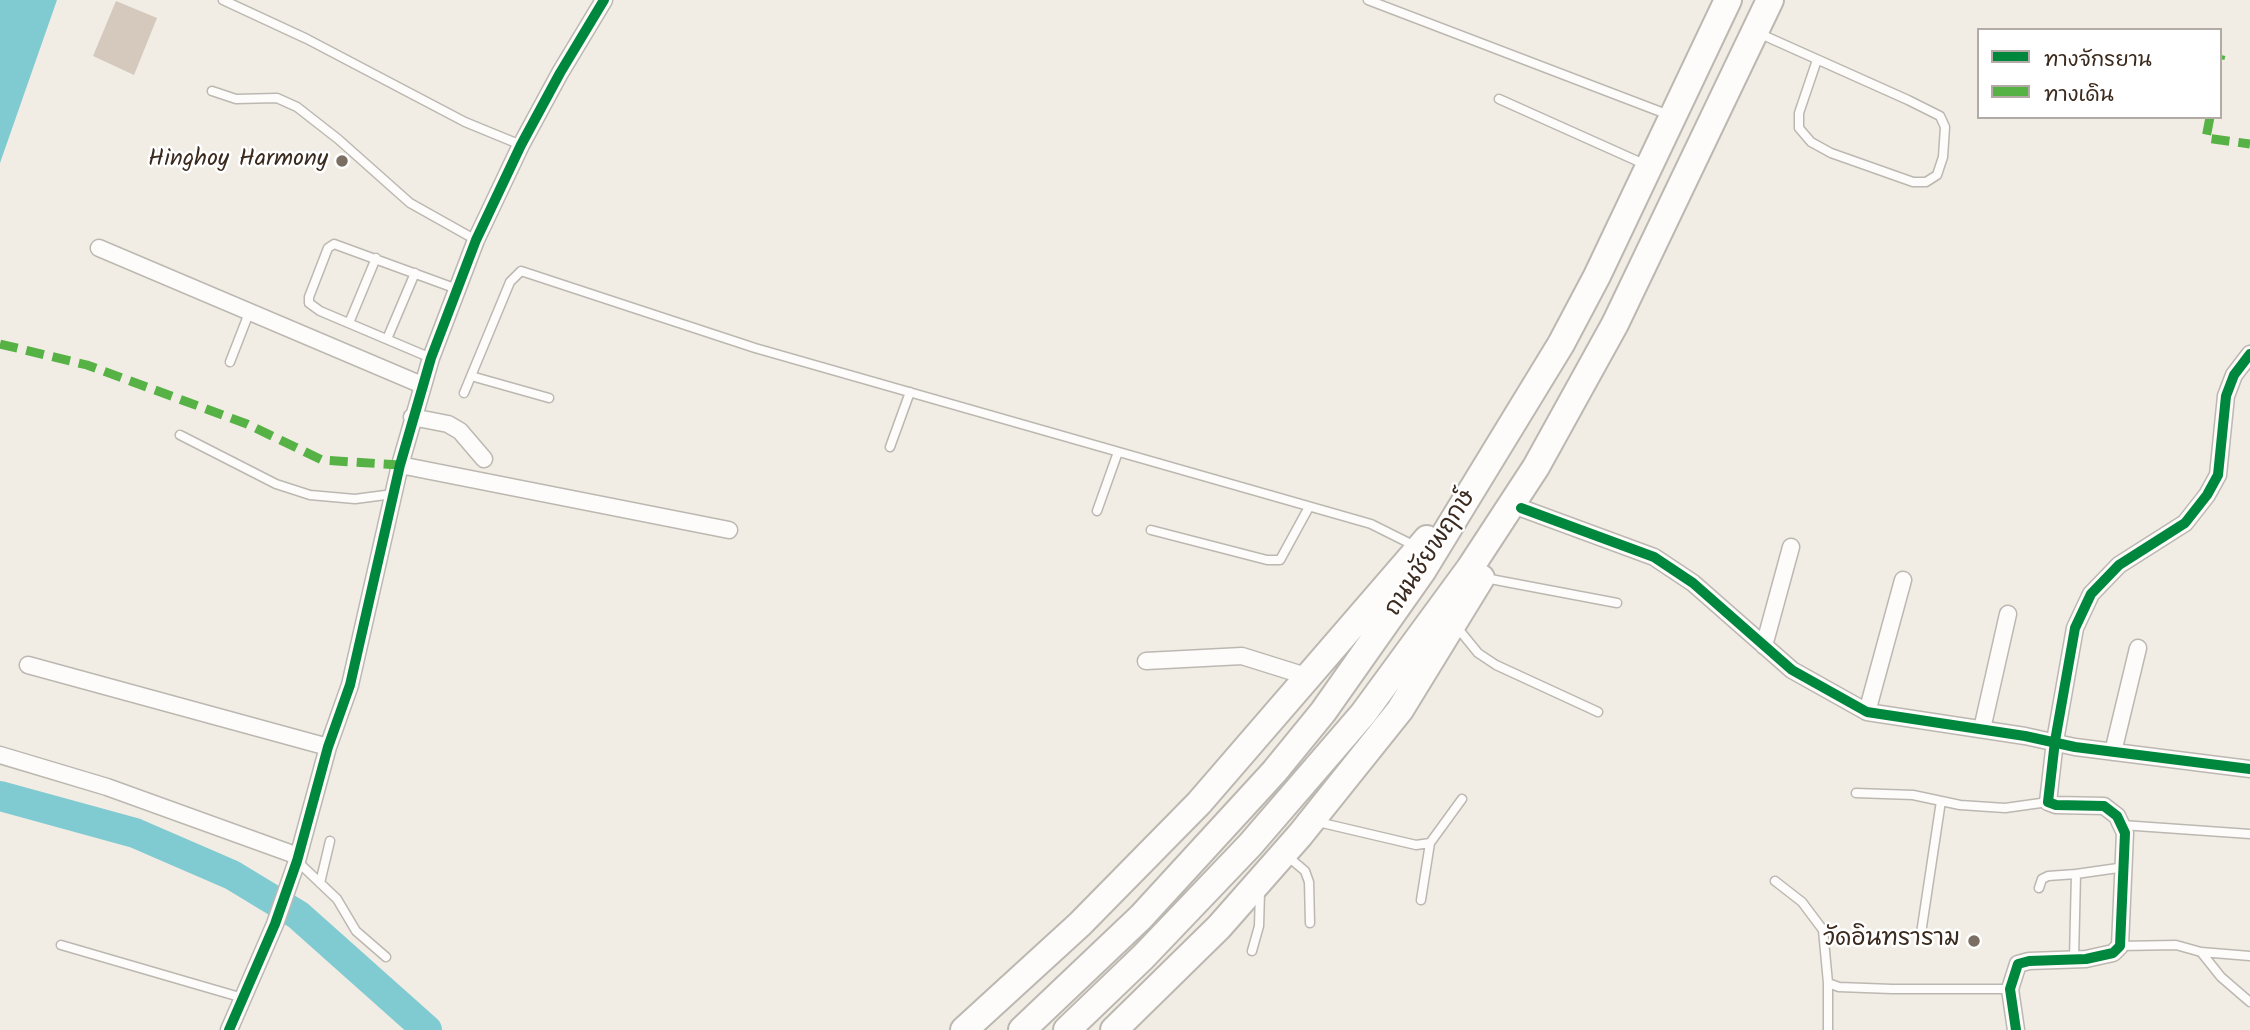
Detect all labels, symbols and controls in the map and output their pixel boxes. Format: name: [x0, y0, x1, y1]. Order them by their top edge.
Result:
legend: [1977, 28, 2222, 119]
text: ทางจักรยาน: [2044, 44, 2152, 77]
text: ทางเดิน: [2044, 79, 2114, 112]
place label: Hinghoy Harmony: [148, 147, 328, 175]
marker: Hinghoy Harmony: [334, 153, 350, 169]
street label: ถนนชัยพฤกษ์: [1380, 485, 1484, 623]
place label: วัดอินทราราม: [1823, 927, 1960, 955]
marker: วัดอินทราราม: [1966, 933, 1982, 949]

